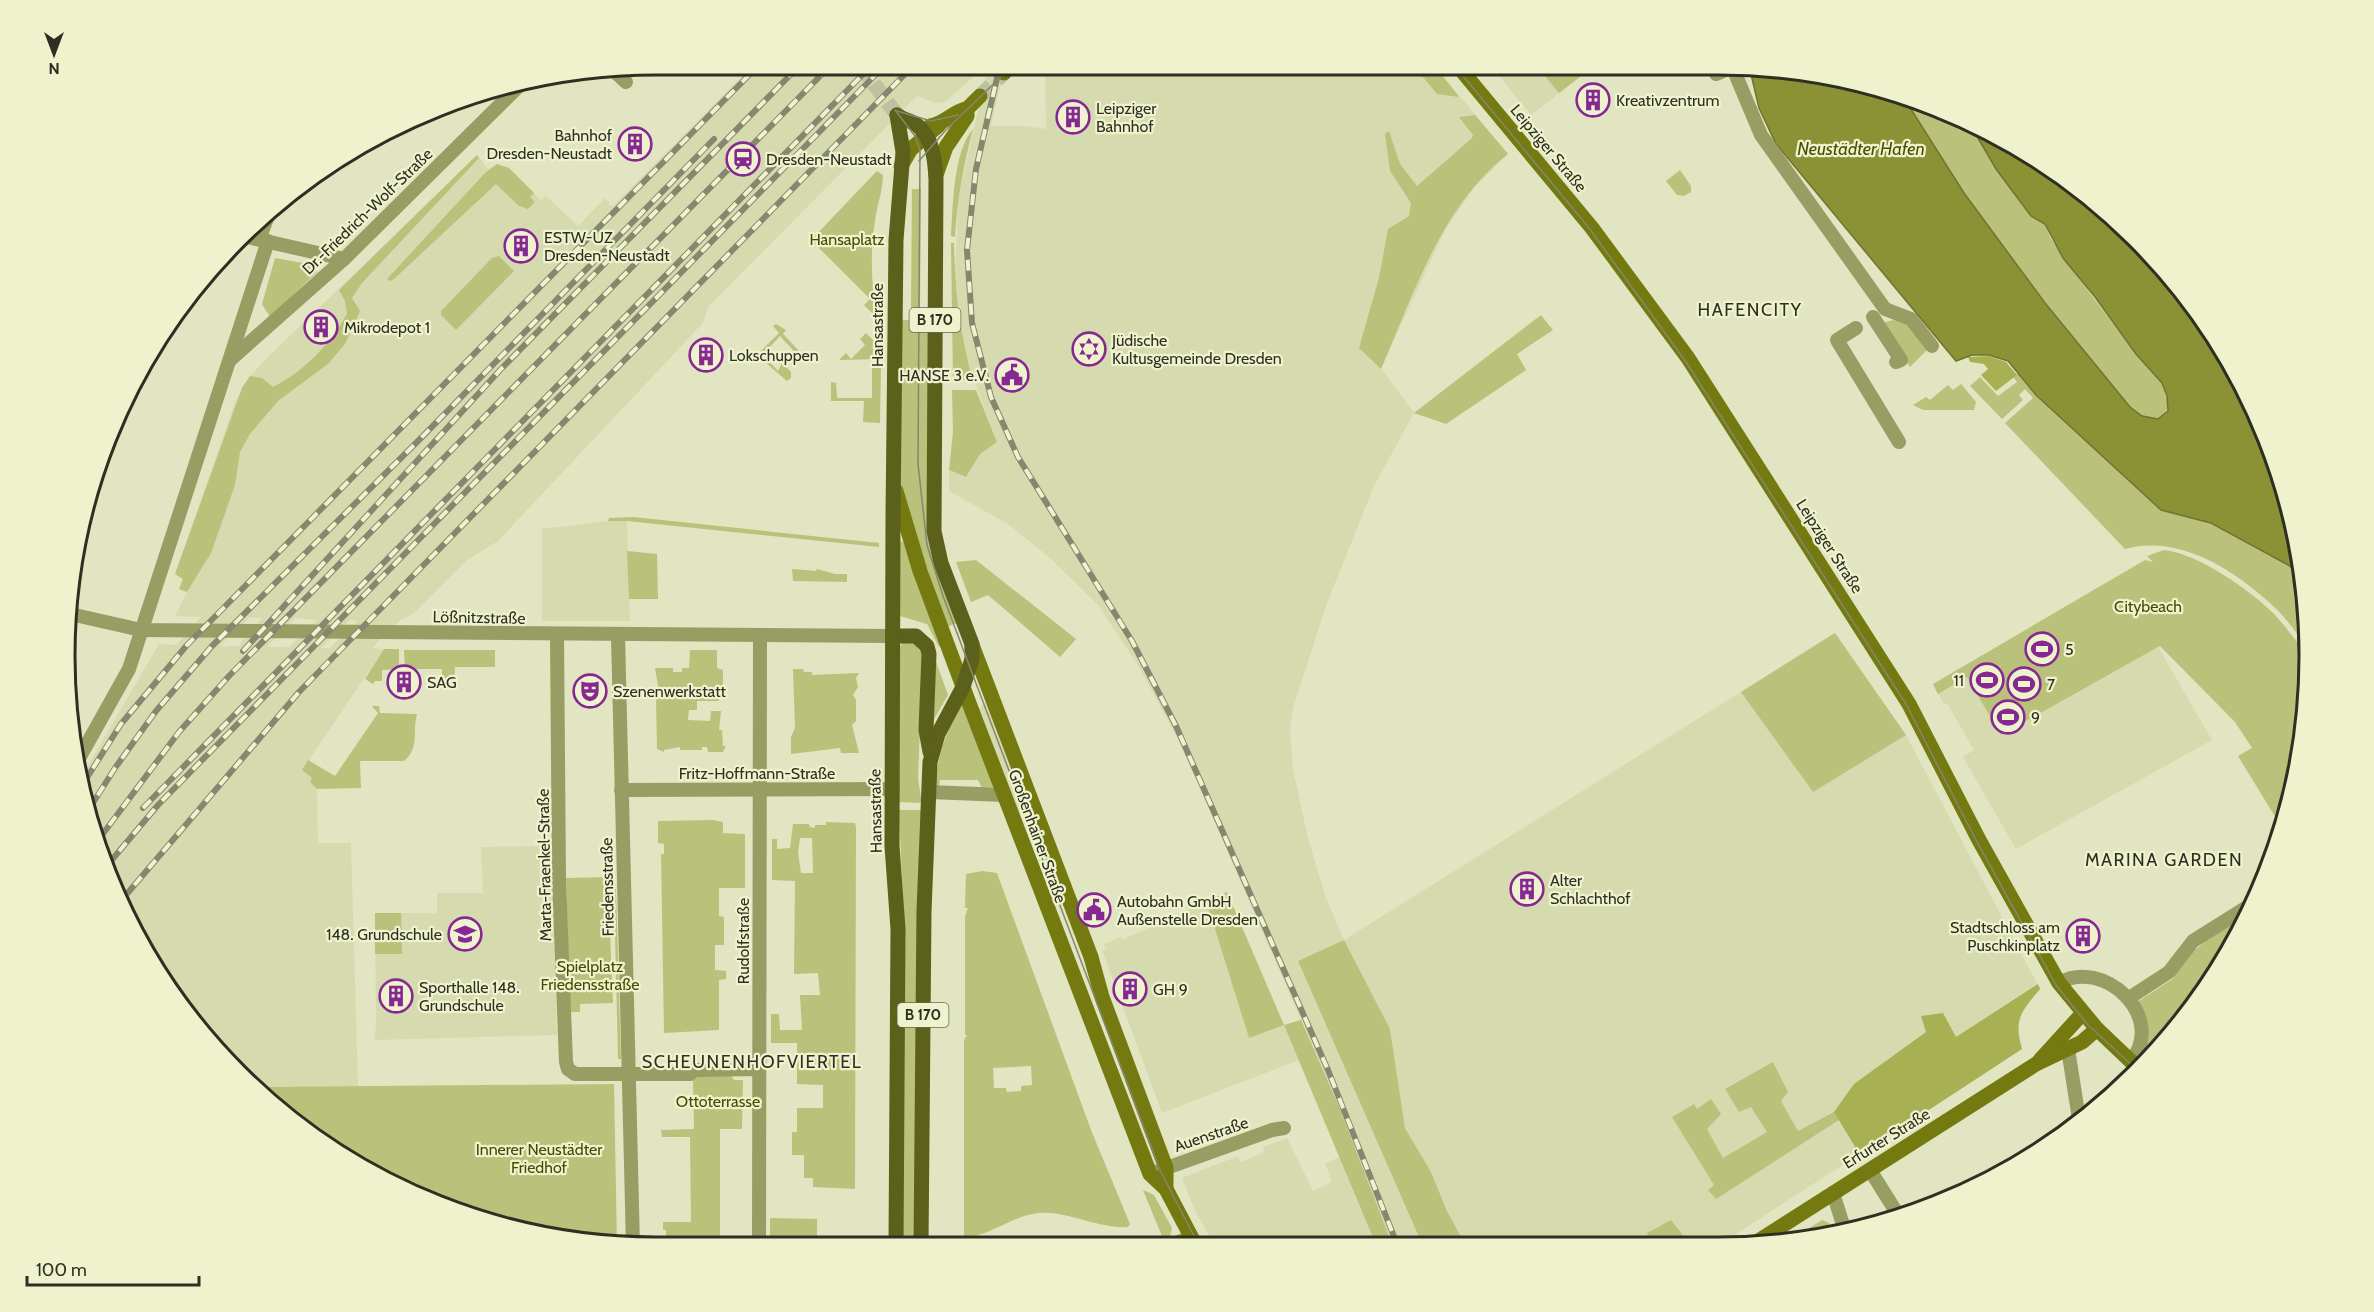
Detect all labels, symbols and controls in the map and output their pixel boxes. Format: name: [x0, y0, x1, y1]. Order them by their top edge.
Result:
north arrow: [24, 24, 84, 84]
text: N: [48, 59, 60, 78]
building icon: Kreativzentrum: [1575, 82, 1611, 118]
place label: Kreativzentrum: [1616, 91, 1720, 110]
building icon: Leipziger Bahnhof: [1055, 99, 1091, 135]
place label: Leipziger Bahnhof: [1096, 99, 1157, 136]
street label: Leipziger Straße: [1506, 101, 1591, 196]
place label: Bahnhof Dresden-Neustadt: [486, 126, 613, 163]
building icon: Bahnhof Dresden-Neustadt: [617, 126, 653, 162]
water label: Neustädter Hafen: [1797, 138, 1925, 160]
station icon: Dresden-Neustadt: [725, 141, 761, 177]
street label: Dr.-Friedrich-Wolf-Straße: [298, 144, 436, 278]
place label: Dresden-Neustadt: [766, 150, 892, 169]
building icon: ESTW-UZ Dresden-Neustadt: [503, 228, 539, 264]
place label: ESTW-UZ Dresden-Neustadt: [544, 228, 670, 265]
park label: Hansaplatz: [809, 230, 885, 249]
street label: Hansastraße: [868, 283, 887, 367]
district label: HAFENCITY: [1698, 299, 1802, 321]
road number: B 170: [910, 308, 960, 332]
building icon: Mikrodepot 1: [303, 309, 339, 345]
place label: Mikrodepot 1: [344, 318, 430, 337]
synagogue icon: Jüdische Kultusgemeinde Dresden: [1071, 331, 1107, 367]
place label: Jüdische Kultusgemeinde Dresden: [1111, 331, 1282, 368]
building icon: Lokschuppen: [688, 337, 724, 373]
place label: Lokschuppen: [729, 346, 819, 365]
public building icon: HANSE 3 e.V.: [994, 357, 1030, 393]
place label: HANSE 3 e.V.: [899, 366, 989, 385]
street label: Leipziger Straße: [1792, 496, 1867, 597]
park label: Citybeach: [2114, 597, 2182, 616]
street label: Lößnitzstraße: [432, 607, 526, 628]
sports icon: 5: [2024, 631, 2060, 667]
place label: 5: [2065, 640, 2074, 659]
sports icon: 11: [1969, 662, 2005, 698]
building icon: SAG: [386, 664, 422, 700]
sports icon: 7: [2006, 666, 2042, 702]
place label: 11: [1954, 671, 1964, 690]
place label: SAG: [427, 673, 457, 692]
theatre icon: Szenenwerkstatt: [572, 673, 608, 709]
place label: 7: [2047, 675, 2055, 694]
place label: Szenenwerkstatt: [613, 682, 727, 701]
sports icon: 9: [1990, 699, 2026, 735]
place label: 9: [2031, 708, 2040, 727]
street label: Fritz-Hoffmann-Straße: [679, 764, 835, 783]
street label: Großenhainer Straße: [1005, 767, 1070, 905]
street label: Hansastraße: [865, 769, 886, 853]
street label: Marta-Fraenkel-Straße: [534, 788, 555, 942]
street label: Friedensstraße: [597, 837, 618, 937]
district label: MARINA GARDEN: [2085, 849, 2243, 871]
building icon: Alter Schlachthof: [1509, 871, 1545, 907]
place label: Alter Schlachthof: [1550, 871, 1631, 908]
public building icon: Autobahn GmbH Außenstelle Dresden: [1076, 892, 1112, 928]
place label: Autobahn GmbH Außenstelle Dresden: [1117, 892, 1258, 929]
street label: Rudolfstraße: [734, 898, 753, 984]
school or university icon: 148. Grundschule: [447, 916, 483, 952]
place label: Stadtschloss am Puschkinplatz: [1950, 918, 2060, 955]
building icon: Stadtschloss am Puschkinplatz: [2065, 918, 2101, 954]
place label: 148. Grundschule: [326, 925, 442, 944]
park label: Spielplatz Friedensstraße: [541, 957, 639, 994]
building icon: GH 9: [1112, 971, 1148, 1007]
building icon: Sporthalle 148. Grundschule: [378, 978, 414, 1014]
place label: Sporthalle 148. Grundschule: [419, 978, 520, 1015]
place label: GH 9: [1153, 980, 1188, 999]
road number: B 170: [898, 1003, 948, 1027]
district label: SCHEUNENHOFVIERTEL: [642, 1051, 862, 1073]
park label: Ottoterrasse: [676, 1092, 760, 1111]
street label: Erfurter Straße: [1839, 1104, 1933, 1173]
street label: Auenstraße: [1172, 1113, 1251, 1156]
park label: Innerer Neustädter Friedhof: [476, 1140, 603, 1177]
scale bar: [27, 1249, 200, 1287]
text: 100 m: [36, 1259, 87, 1281]

